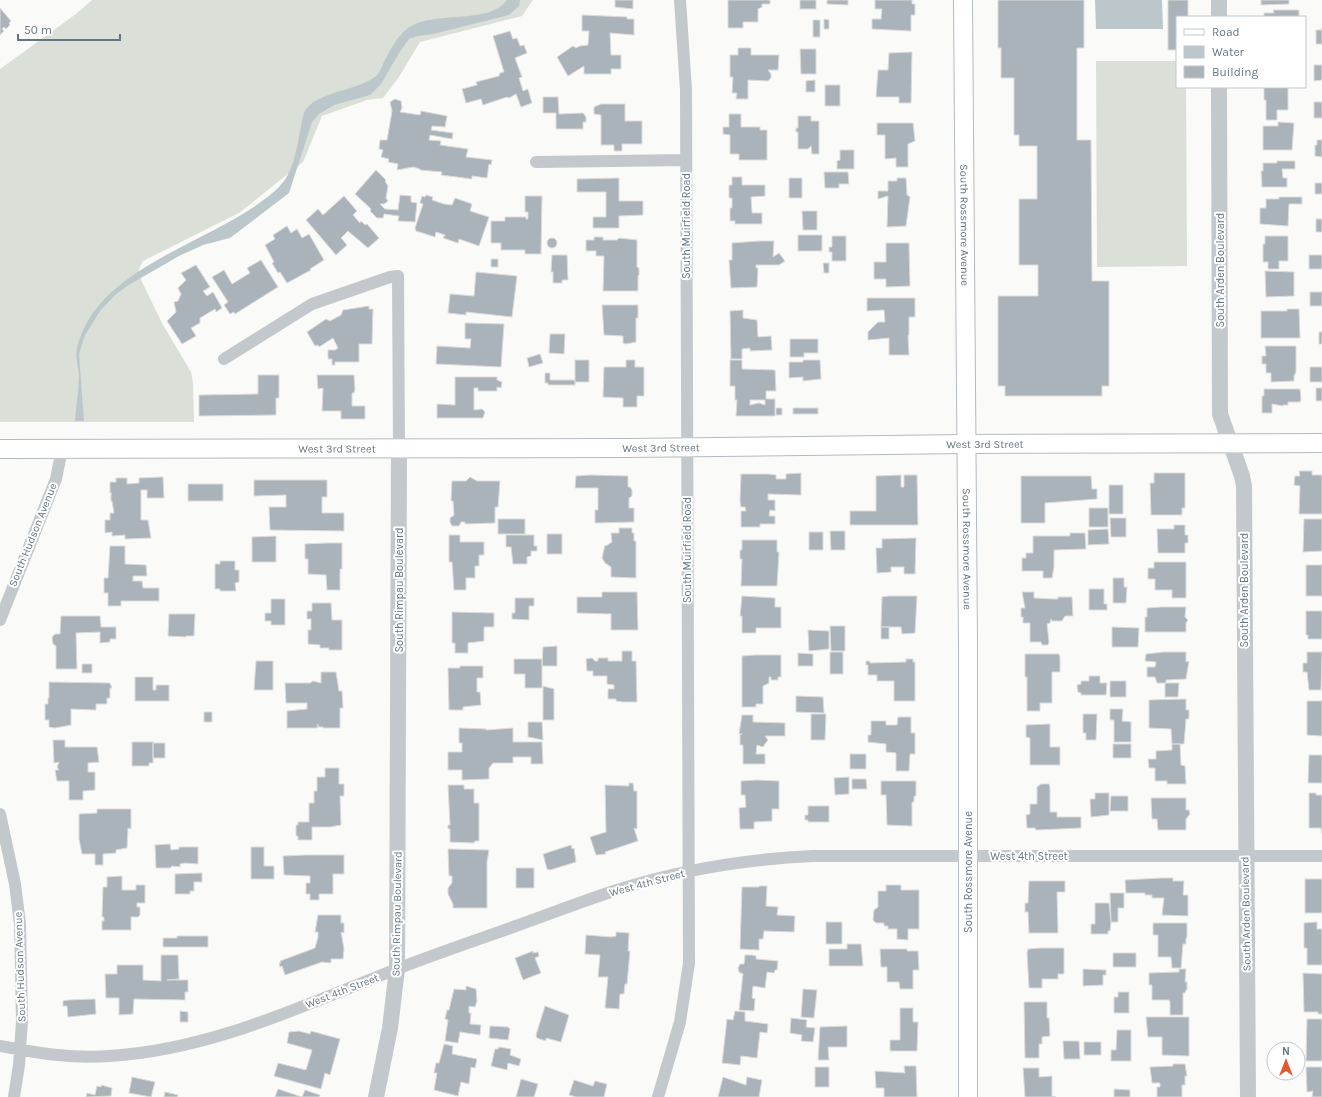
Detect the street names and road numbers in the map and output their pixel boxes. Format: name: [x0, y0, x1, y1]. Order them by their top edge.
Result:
street label: South Rossmore Avenue: [958, 164, 972, 286]
street label: South Muirfield Road: [680, 173, 693, 279]
street label: South Arden Boulevard: [1214, 213, 1227, 327]
street label: West 3rd Street: [946, 437, 1024, 451]
street label: West 3rd Street: [622, 441, 700, 455]
street label: West 3rd Street: [298, 442, 376, 455]
street label: South Hudson Avenue: [6, 481, 60, 589]
street label: South Rossmore Avenue: [960, 488, 974, 610]
street label: South Muirfield Road: [681, 497, 694, 603]
street label: South Rimpau Boulevard: [393, 527, 406, 653]
street label: South Arden Boulevard: [1238, 533, 1251, 647]
street label: South Rossmore Avenue: [962, 811, 975, 933]
street label: West 4th Street: [990, 850, 1068, 863]
street label: South Rimpau Boulevard: [389, 851, 405, 977]
street label: South Arden Boulevard: [1238, 857, 1254, 971]
street label: West 4th Street: [608, 867, 686, 899]
street label: South Hudson Avenue: [12, 911, 28, 1022]
street label: West 4th Street: [304, 971, 380, 1011]

